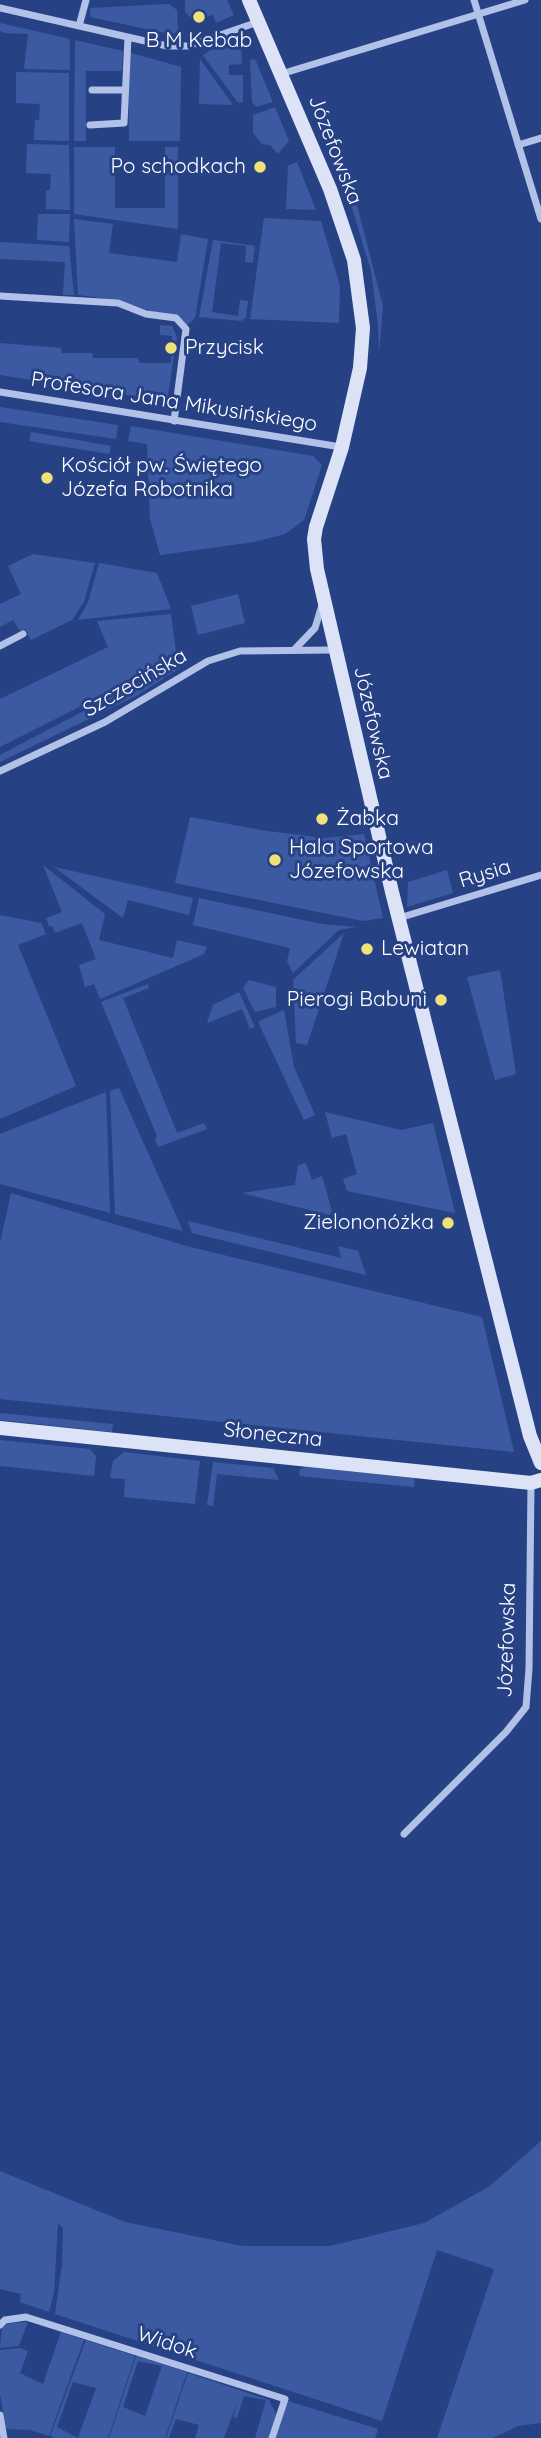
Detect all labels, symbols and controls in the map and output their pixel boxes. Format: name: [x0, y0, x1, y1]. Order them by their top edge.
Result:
marker: B M Kebab: [191, 9, 207, 25]
place label: B M Kebab: [146, 28, 252, 54]
street label: Józefowska: [303, 92, 367, 208]
place label: Po schodkach: [111, 154, 246, 180]
marker: Po schodkach: [252, 159, 268, 175]
place label: Przycisk: [185, 335, 264, 361]
marker: Przycisk: [163, 340, 179, 356]
street label: Profesora Jana Mikusińskiego: [29, 367, 319, 437]
place label: Kościół pw. Świętego Józefa Robotnika: [61, 453, 262, 503]
marker: Kościół pw. Świętego Józefa Robotnika: [39, 470, 55, 486]
street label: Szczecińska: [79, 643, 191, 723]
street label: Józefowska: [348, 664, 398, 782]
place label: Żabka: [336, 806, 399, 832]
marker: Żabka: [314, 811, 330, 827]
place label: Hala Sportowa Józefowska: [289, 835, 434, 885]
marker: Hala Sportowa Józefowska: [267, 852, 283, 868]
street label: Rysia: [456, 854, 514, 894]
place label: Lewiatan: [381, 936, 469, 962]
marker: Lewiatan: [359, 941, 375, 957]
place label: Pierogi Babuni: [287, 987, 427, 1013]
marker: Pierogi Babuni: [433, 992, 449, 1008]
place label: Zielononóżka: [303, 1210, 434, 1236]
marker: Zielononóżka: [440, 1215, 456, 1231]
street label: Słoneczna: [222, 1417, 324, 1453]
street label: Józefowska: [492, 1582, 522, 1698]
street label: Widok: [134, 2322, 200, 2364]

